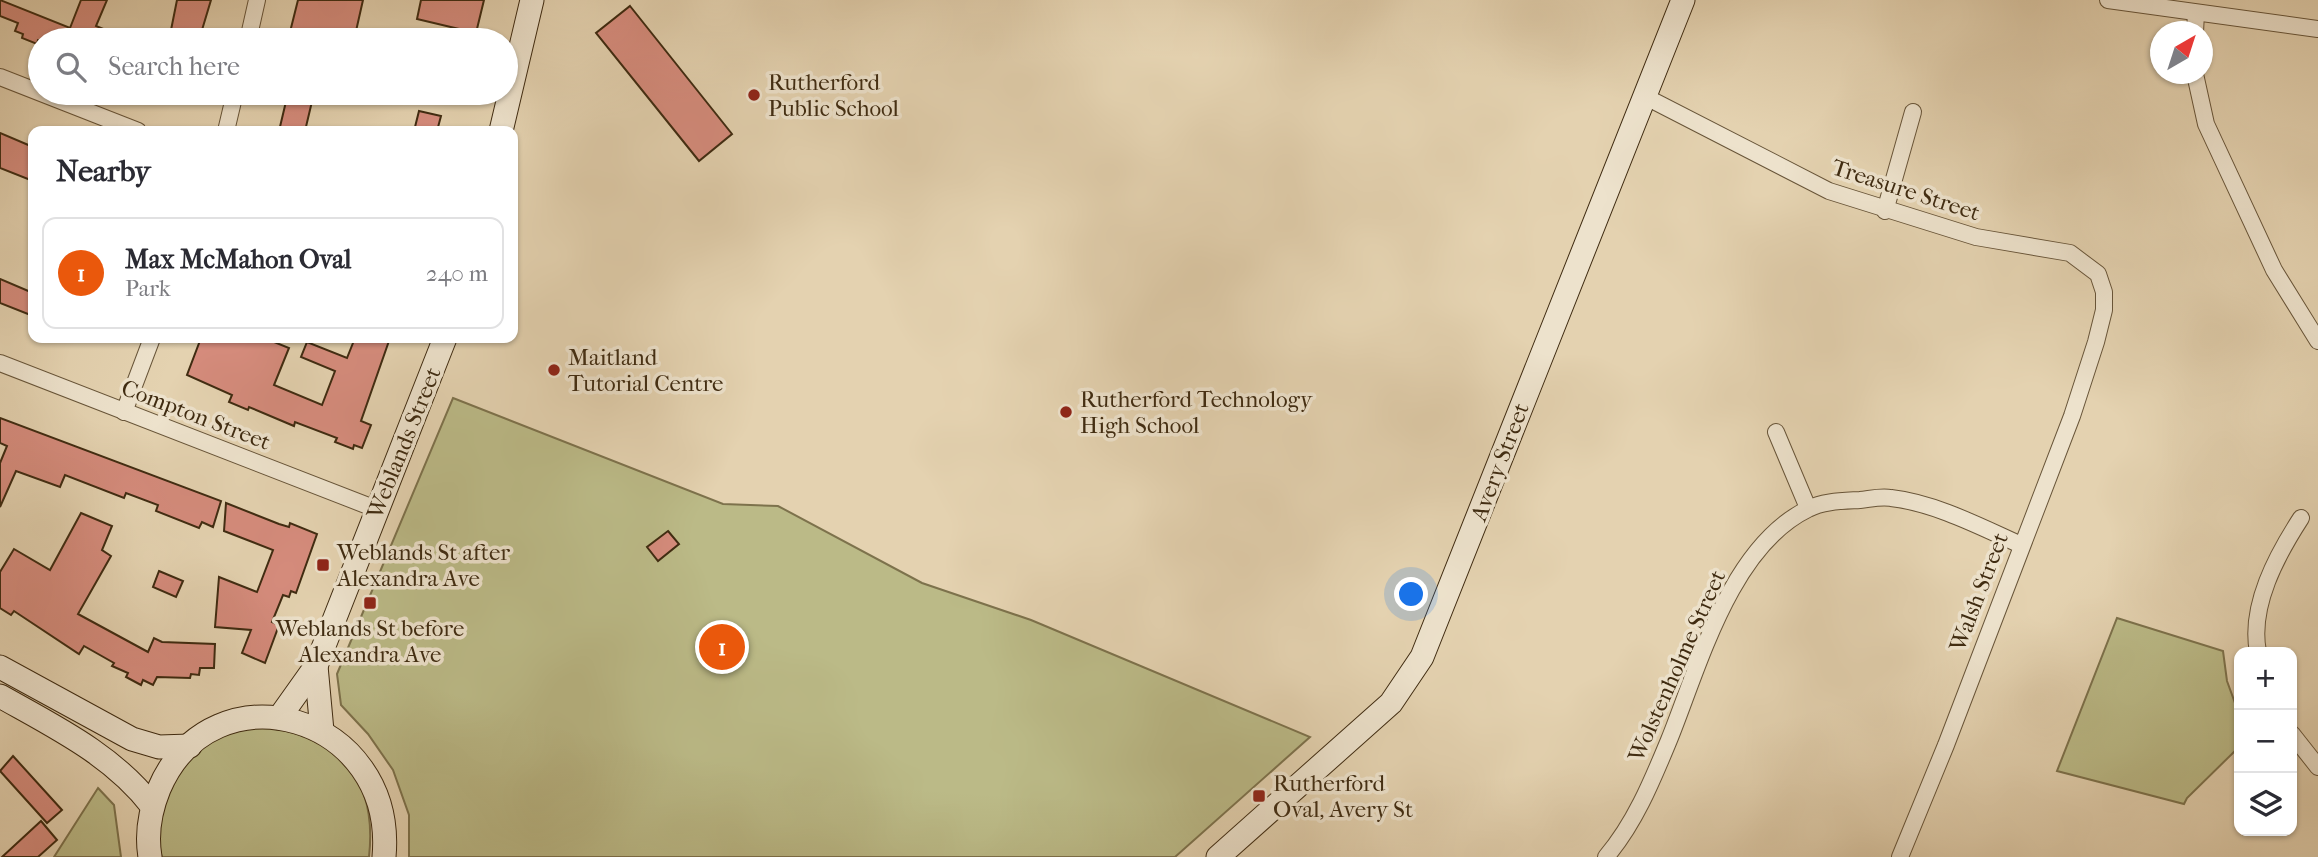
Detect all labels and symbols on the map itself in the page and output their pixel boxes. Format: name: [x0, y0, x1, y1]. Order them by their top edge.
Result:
north arrow: [2150, 21, 2213, 84]
place label: Rutherford Public School: [768, 69, 900, 122]
marker: Rutherford Public School: [746, 87, 762, 103]
street label: Treasure Street: [1829, 153, 1983, 227]
place label: Maitland Tutorial Centre: [568, 344, 723, 397]
marker: Maitland Tutorial Centre: [546, 362, 562, 378]
street label: Weblands Street: [361, 363, 447, 524]
street label: Compton Street: [118, 374, 274, 456]
place label: Rutherford Technology High School: [1080, 386, 1313, 439]
street label: Avery Street: [1465, 399, 1535, 526]
marker: Rutherford Technology High School: [1058, 404, 1074, 420]
street label: Walsh Street: [1944, 529, 2014, 656]
place label: Weblands St after Alexandra Ave: [336, 539, 510, 592]
marker: Weblands St after Alexandra Ave: [315, 557, 331, 573]
street label: Wolstenholme Street: [1622, 566, 1731, 767]
your location: [1394, 577, 1428, 611]
marker: Weblands St before Alexandra Ave: [362, 595, 378, 611]
place label: Weblands St before Alexandra Ave: [275, 615, 464, 668]
pin: 1: [699, 621, 745, 673]
place label: Rutherford Oval, Avery St: [1273, 770, 1413, 823]
marker: Rutherford Oval, Avery St: [1251, 788, 1267, 804]

